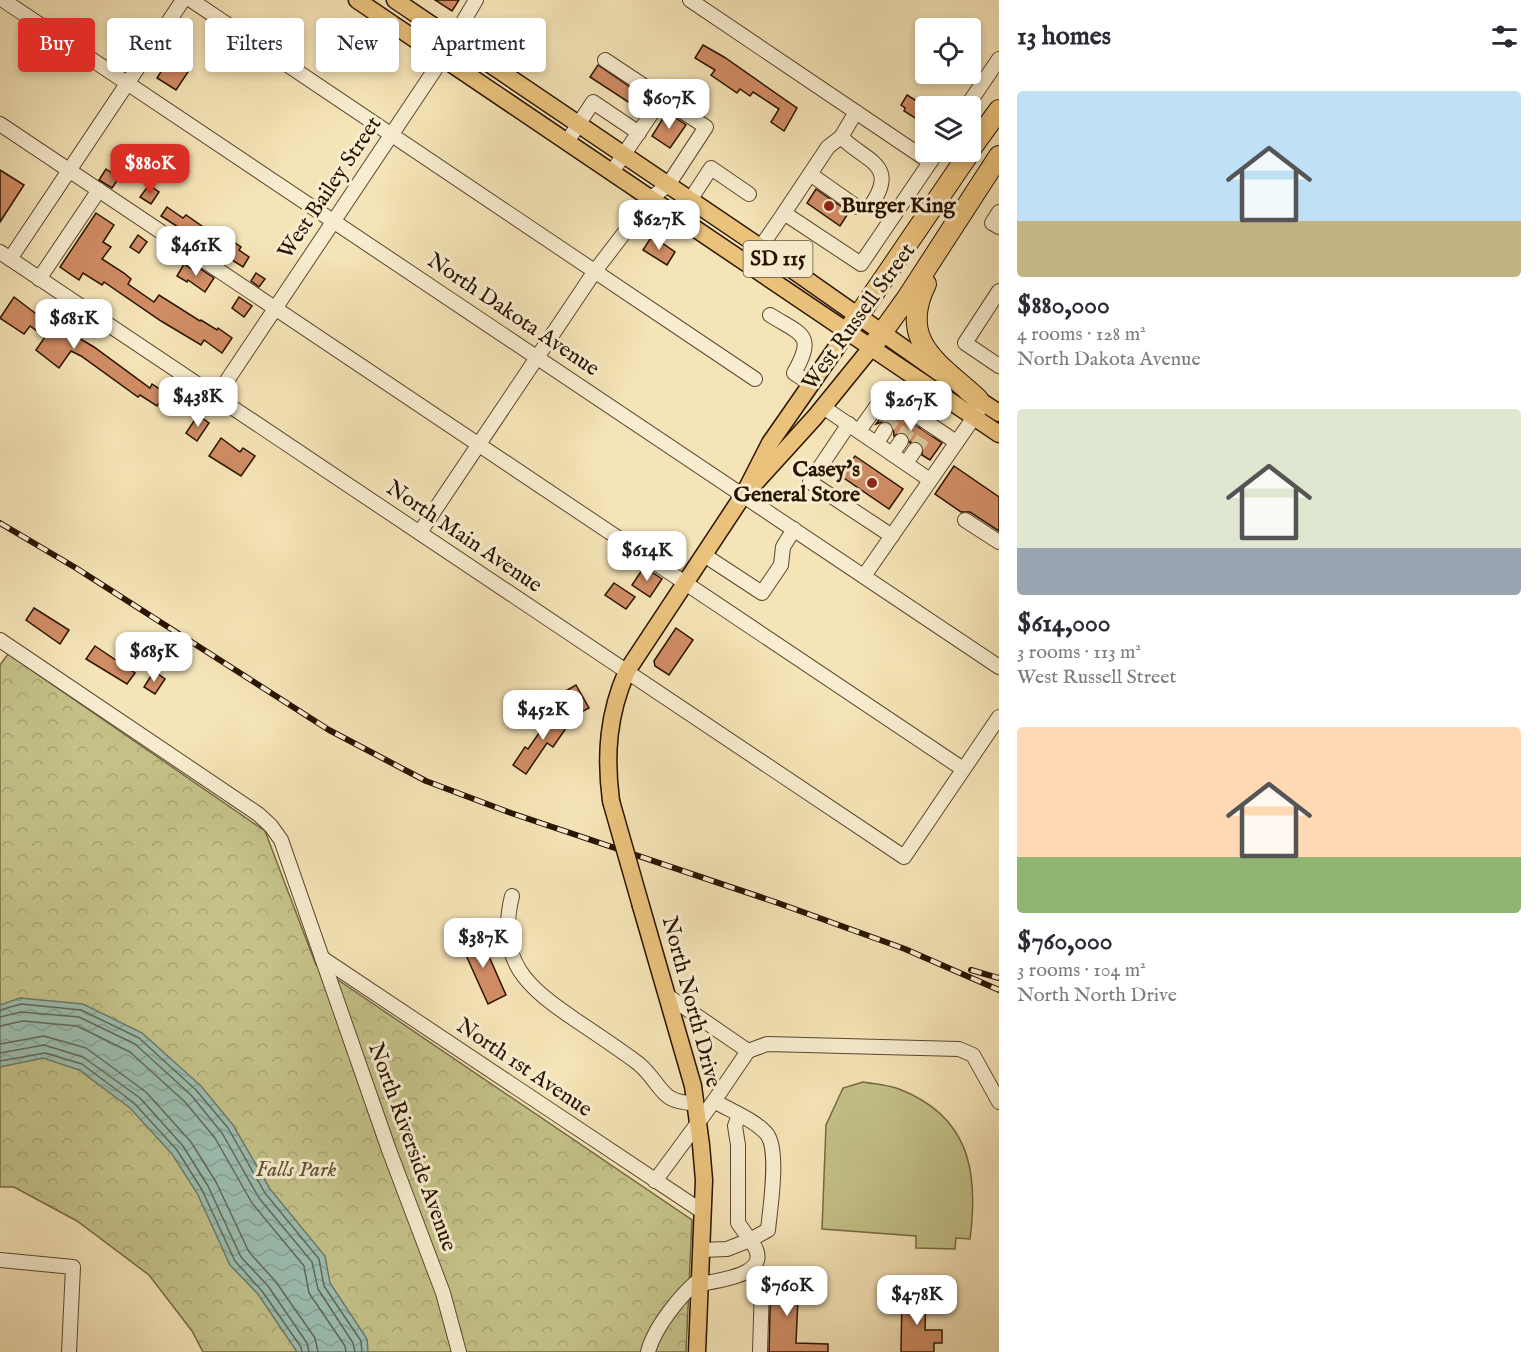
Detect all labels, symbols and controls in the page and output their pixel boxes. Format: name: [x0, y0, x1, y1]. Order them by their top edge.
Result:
chip: Buy: [18, 18, 95, 72]
chip: Rent: [107, 18, 193, 72]
chip: Filters: [205, 18, 304, 72]
chip: New: [316, 18, 399, 72]
chip: Apartment: [411, 18, 546, 72]
map controls: [915, 18, 981, 162]
button: locate: [915, 18, 981, 84]
text: 13 homes: [1017, 20, 1111, 53]
icon: filters: [1488, 20, 1521, 53]
pin: $607K: [627, 79, 711, 130]
text: $607K: [642, 86, 696, 111]
button: layers: [915, 96, 981, 162]
street label: West Bailey Street: [272, 111, 388, 265]
icon: home: [1215, 130, 1323, 238]
pin: $880K: [108, 144, 192, 195]
text: $880K: [124, 151, 176, 176]
place label: Burger King: [841, 192, 956, 220]
marker: Burger King: [822, 199, 836, 213]
pin: $627K: [617, 200, 701, 251]
text: $627K: [633, 207, 685, 232]
pin: $461K: [154, 226, 238, 277]
text: $461K: [170, 233, 222, 258]
street label: West Russell Street: [796, 238, 922, 396]
road number: SD 115: [744, 241, 812, 277]
street label: North Dakota Avenue: [421, 247, 605, 383]
text: $880,000: [1017, 289, 1110, 322]
pin: $681K: [32, 299, 116, 350]
text: $681K: [49, 306, 99, 331]
text: 4 rooms · 128 m²: [1017, 322, 1146, 347]
text: North Dakota Avenue: [1017, 347, 1201, 372]
pin: $438K: [156, 377, 240, 428]
pin: $267K: [869, 381, 953, 432]
text: $438K: [173, 384, 223, 409]
text: $267K: [885, 388, 937, 413]
icon: home: [1215, 448, 1323, 556]
place label: Casey's General Store: [733, 456, 860, 509]
street label: North Main Avenue: [381, 474, 547, 600]
marker: Casey's General Store: [865, 476, 879, 490]
pin: $614K: [605, 531, 689, 582]
text: $614K: [621, 538, 673, 563]
text: $614,000: [1017, 607, 1111, 640]
pin: $685K: [112, 632, 196, 683]
text: $685K: [129, 639, 179, 664]
text: 3 rooms · 113 m²: [1017, 640, 1141, 665]
text: West Russell Street: [1017, 665, 1176, 690]
pin: $452K: [501, 690, 585, 741]
text: $452K: [517, 697, 569, 722]
icon: home: [1215, 766, 1323, 874]
street label: North North Drive: [655, 913, 727, 1091]
pin: $387K: [441, 918, 525, 969]
text: $387K: [458, 925, 508, 950]
text: $760,000: [1017, 925, 1113, 958]
text: 3 rooms · 104 m²: [1017, 958, 1146, 983]
text: North North Drive: [1017, 983, 1177, 1008]
street label: North 1st Avenue: [451, 1012, 597, 1124]
street label: North Riverside Avenue: [361, 1039, 463, 1255]
park label: Falls Park: [256, 1156, 337, 1184]
pin: $760K: [745, 1266, 829, 1317]
text: $760K: [760, 1273, 814, 1298]
pin: $478K: [875, 1275, 959, 1326]
text: $478K: [891, 1282, 943, 1307]

